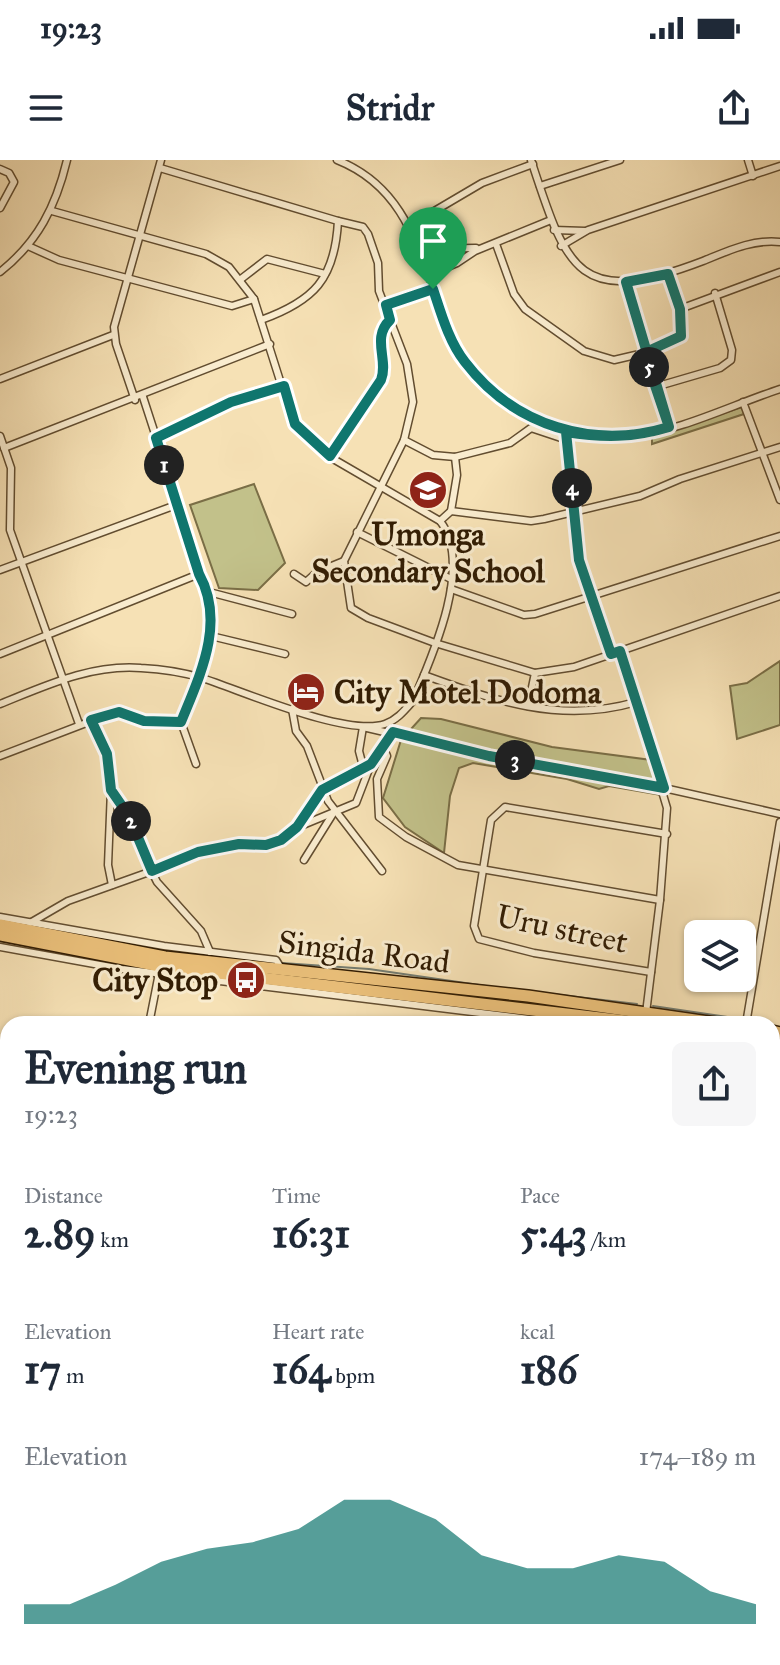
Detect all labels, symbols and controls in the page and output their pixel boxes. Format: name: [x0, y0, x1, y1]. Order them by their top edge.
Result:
text: 19:23: [40, 10, 102, 46]
icon: menu: [24, 86, 68, 130]
text: Stridr: [346, 86, 434, 130]
icon: share: [712, 86, 756, 130]
pin: [399, 207, 467, 289]
icon: arrive: [411, 219, 455, 263]
pin: 5: [629, 347, 669, 387]
text: 5: [644, 353, 654, 380]
pin: 1: [144, 445, 184, 485]
text: 1: [160, 451, 168, 478]
pin: 4: [552, 468, 592, 508]
school or university icon: Umonga Secondary School: [407, 469, 449, 511]
text: 4: [566, 474, 578, 501]
place label: Umonga Secondary School: [311, 515, 546, 591]
hotel icon: City Motel Dodoma: [285, 671, 327, 713]
place label: City Motel Dodoma: [334, 673, 603, 712]
pin: 3: [495, 740, 535, 780]
text: 3: [511, 746, 519, 773]
pin: 2: [111, 801, 151, 841]
text: 2: [126, 807, 136, 834]
street label: Uru street: [493, 896, 631, 962]
map controls: [684, 920, 756, 992]
button: layers: [684, 920, 756, 992]
street label: Singida Road: [276, 922, 452, 982]
bus stop icon: City Stop: [225, 959, 267, 1001]
place label: City Stop: [92, 961, 218, 1000]
text: Evening run: [24, 1041, 247, 1095]
button: share: [672, 1042, 756, 1126]
text: 19:23: [24, 1098, 78, 1130]
text: Distance: [24, 1182, 103, 1209]
text: Time: [272, 1182, 321, 1209]
text: Pace: [520, 1182, 560, 1209]
text: 2.89: [24, 1209, 96, 1258]
text: 16:31: [272, 1209, 350, 1258]
text: 5:43: [520, 1209, 587, 1258]
text: km: [96, 1226, 129, 1253]
text: /km: [587, 1226, 626, 1253]
text: Elevation: [24, 1318, 111, 1345]
text: Heart rate: [272, 1318, 365, 1345]
text: kcal: [520, 1318, 555, 1345]
text: 17: [24, 1345, 61, 1394]
text: 164: [272, 1345, 330, 1394]
text: 186: [520, 1345, 578, 1394]
text: m: [61, 1362, 84, 1389]
text: bpm: [330, 1362, 375, 1389]
text: Elevation: [24, 1440, 127, 1472]
text: 174–189 m: [639, 1440, 756, 1472]

